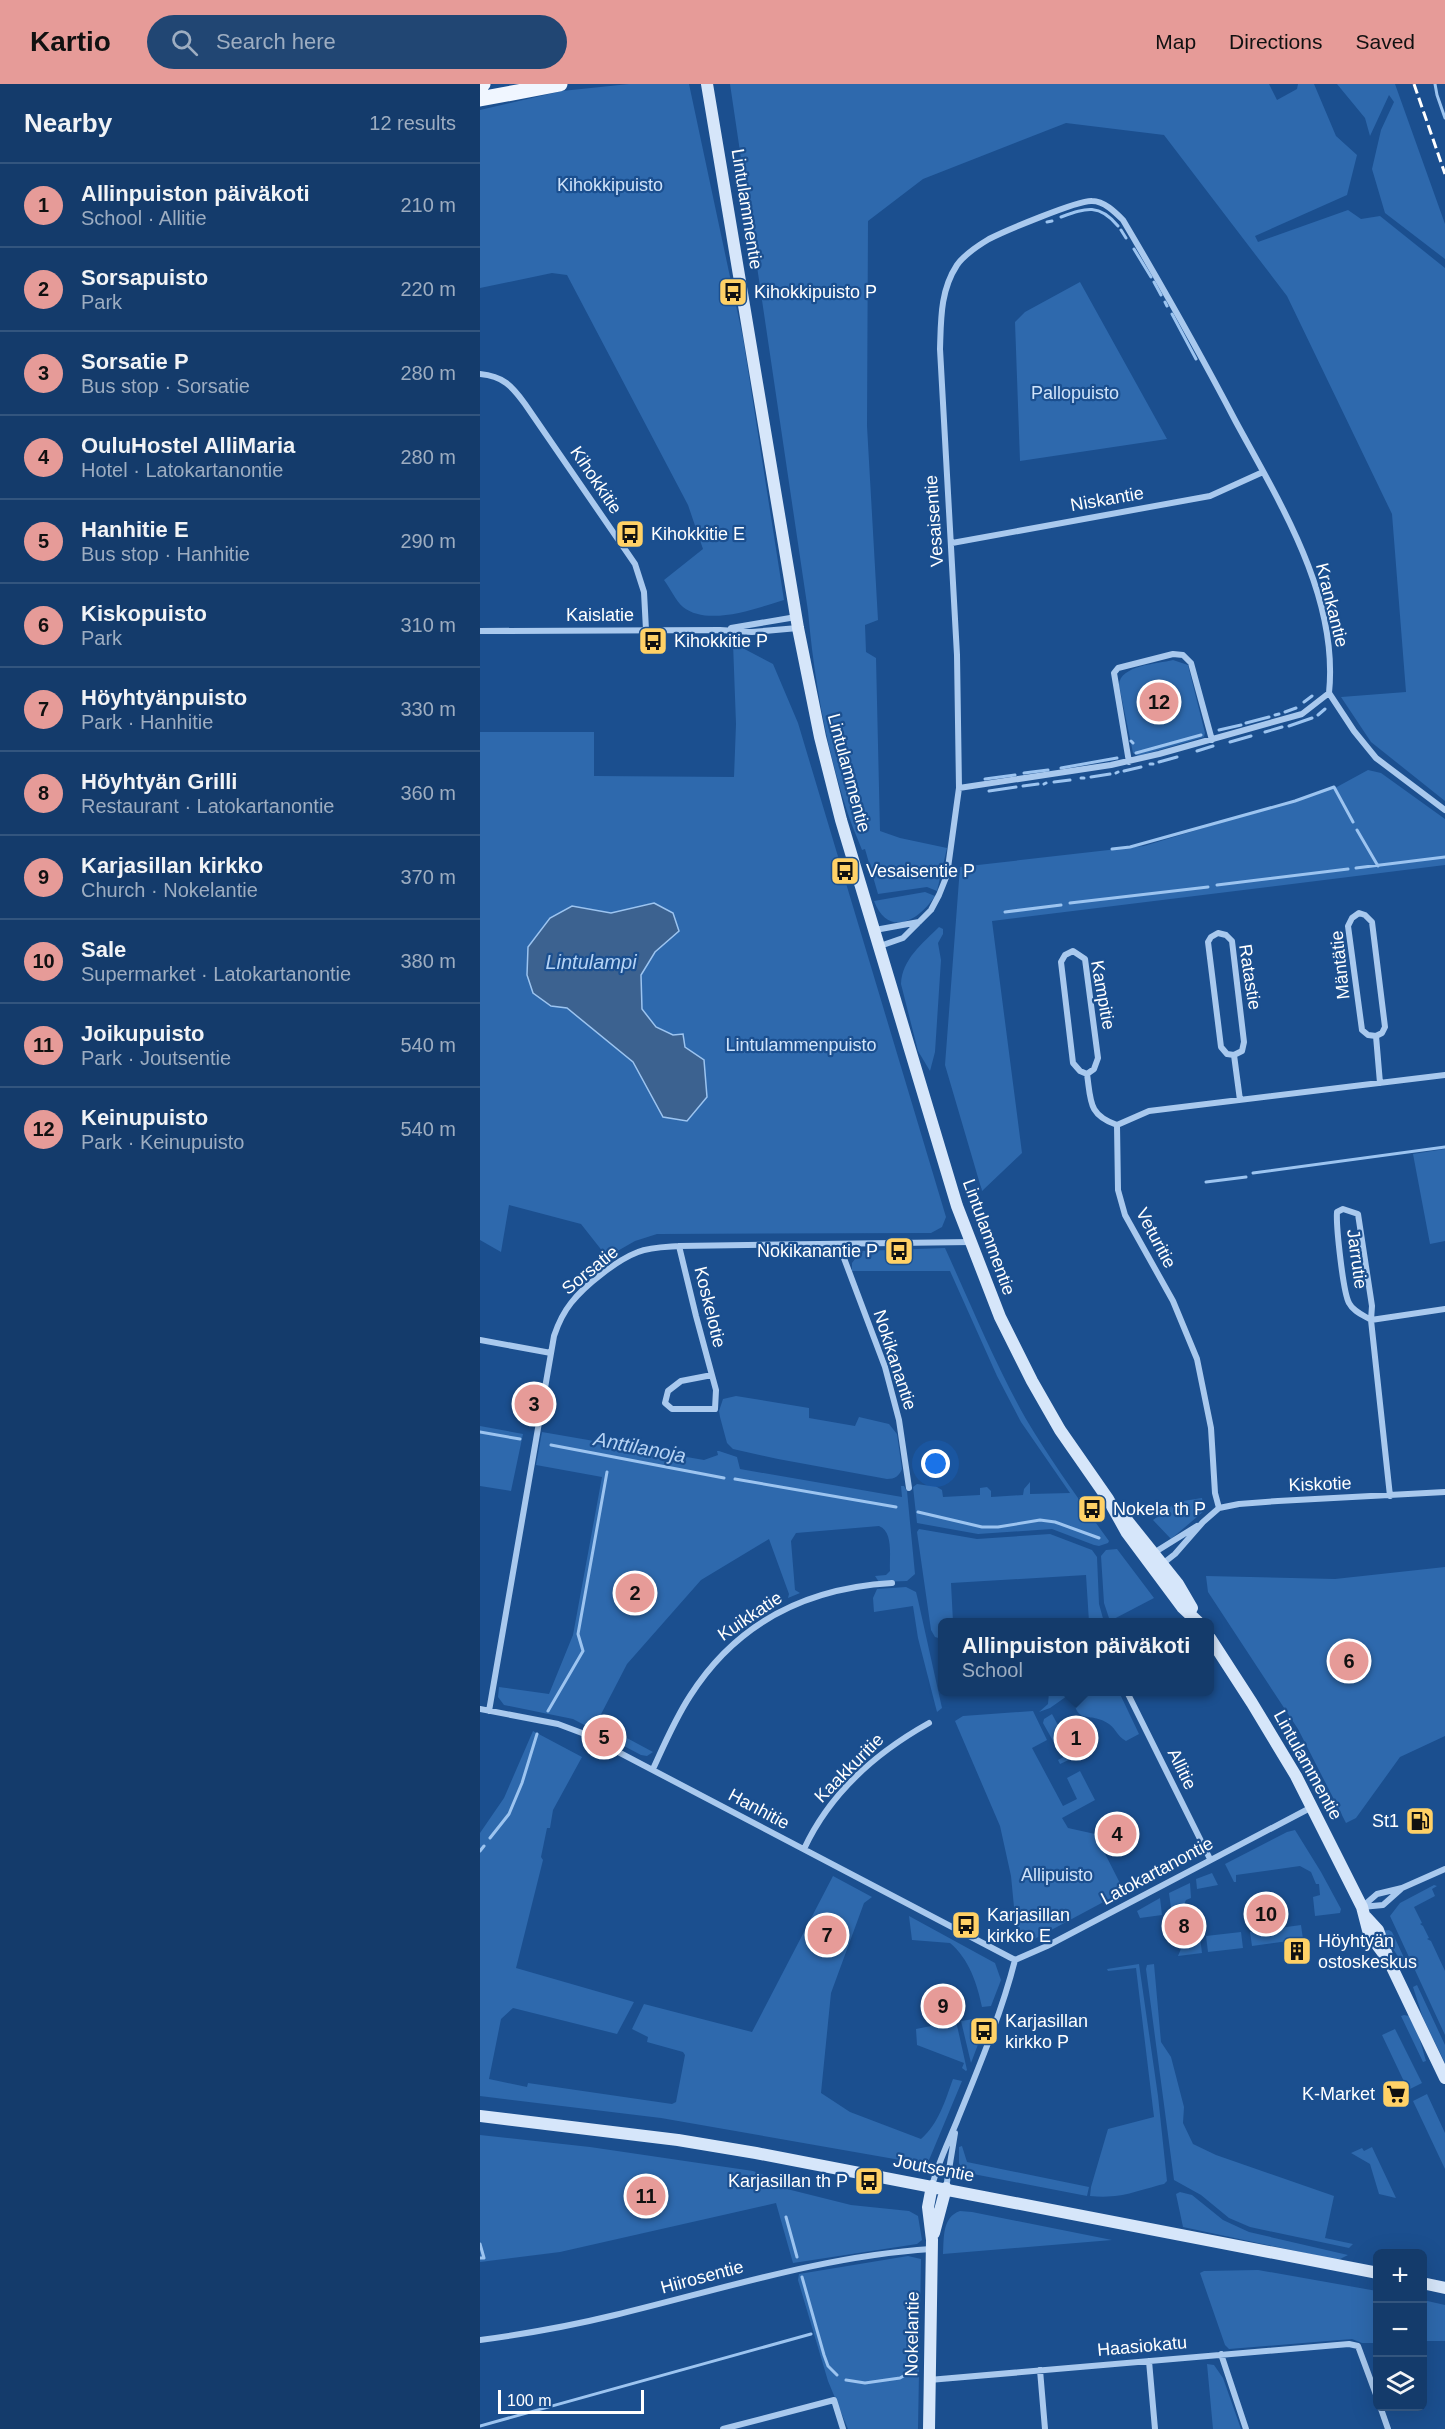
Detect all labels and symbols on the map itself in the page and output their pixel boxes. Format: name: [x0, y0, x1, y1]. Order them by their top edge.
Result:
street label: Lintulammentie: [728, 147, 766, 271]
park label: Kihokkipuisto: [557, 175, 663, 195]
bus stop icon: Kihokkipuisto P: [717, 276, 749, 308]
place label: Kihokkipuisto P: [754, 282, 877, 302]
park label: Pallopuisto: [1031, 383, 1119, 403]
street label: Kihokkitie: [566, 442, 626, 518]
street label: Vesaisentie: [921, 474, 947, 568]
street label: Niskantie: [1069, 483, 1145, 515]
bus stop icon: Kihokkitie E: [614, 518, 646, 550]
place label: Kihokkitie E: [651, 524, 745, 544]
street label: Krankantie: [1312, 561, 1352, 649]
street label: Kaislatie: [566, 605, 634, 625]
bus stop icon: Kihokkitie P: [637, 625, 669, 657]
place label: Kihokkitie P: [674, 631, 768, 651]
pin: 12: [1140, 680, 1178, 724]
street label: Lintulammentie: [824, 711, 874, 835]
bus stop icon: Vesaisentie P: [829, 855, 861, 887]
place label: Vesaisentie P: [866, 861, 975, 881]
street label: Mäntätie: [1326, 930, 1354, 1000]
street label: Ratastie: [1235, 943, 1265, 1011]
water label: Lintulampi: [545, 951, 637, 973]
street label: Kampitie: [1087, 959, 1119, 1031]
park label: Lintulammenpuisto: [725, 1035, 877, 1055]
street label: Lintulammentie: [959, 1176, 1019, 1298]
street label: Veturitie: [1132, 1205, 1180, 1271]
street label: Jarrutie: [1343, 1228, 1371, 1290]
bus stop icon: Nokikanantie P: [883, 1235, 915, 1267]
street label: Sorsatie: [558, 1241, 622, 1299]
place label: Nokikanantie P: [757, 1241, 878, 1261]
street label: Koskelotie: [690, 1264, 730, 1350]
street label: Nokikanantie: [869, 1307, 921, 1413]
pin: 3: [514, 1382, 554, 1426]
water label: Anttilanoja: [591, 1427, 688, 1467]
your location: [921, 1449, 950, 1478]
street label: Kiskotie: [1288, 1473, 1352, 1495]
bus stop icon: Nokela th P: [1076, 1493, 1108, 1525]
place label: Nokela th P: [1113, 1499, 1206, 1519]
pin: 2: [616, 1570, 654, 1616]
street label: Kuikkatie: [714, 1587, 786, 1645]
pin: 6: [1330, 1638, 1368, 1684]
street label: Lintulammentie: [1270, 1707, 1346, 1823]
pin: 5: [584, 1714, 624, 1760]
pin: 1: [1056, 1716, 1096, 1760]
street label: Kaakkuritie: [810, 1729, 888, 1807]
street label: Allitie: [1164, 1745, 1200, 1793]
street label: Hanhitie: [725, 1785, 793, 1833]
fuel station icon: St1: [1404, 1805, 1436, 1837]
place label: St1: [1372, 1811, 1399, 1831]
pin: 4: [1098, 1812, 1136, 1856]
street label: Latokartanontie: [1098, 1833, 1216, 1909]
park label: Allipuisto: [1021, 1865, 1093, 1885]
pin: 10: [1246, 1892, 1286, 1936]
pin: 8: [1164, 1904, 1204, 1948]
place label: Karjasillan kirkko E: [987, 1905, 1070, 1946]
bus stop icon: Karjasillan kirkko E: [950, 1909, 982, 1941]
pin: 7: [808, 1912, 846, 1958]
place label: Höyhtyän ostoskeskus: [1318, 1931, 1417, 1972]
building icon: Höyhtyän ostoskeskus: [1281, 1935, 1313, 1967]
pin: 9: [924, 1984, 962, 2028]
place label: Karjasillan kirkko P: [1005, 2011, 1088, 2052]
bus stop icon: Karjasillan kirkko P: [968, 2015, 1000, 2047]
supermarket icon: K-Market: [1380, 2078, 1412, 2110]
place label: K-Market: [1302, 2084, 1375, 2104]
street label: Joutsentie: [892, 2150, 976, 2186]
bus stop icon: Karjasillan th P: [853, 2165, 885, 2197]
place label: Karjasillan th P: [728, 2171, 848, 2191]
pin: 11: [626, 2174, 666, 2218]
street label: Hiirosentie: [658, 2256, 746, 2298]
street label: Nokelantie: [901, 2291, 923, 2377]
street label: Haasiokatu: [1096, 2332, 1188, 2360]
scale bar: [498, 2387, 644, 2414]

